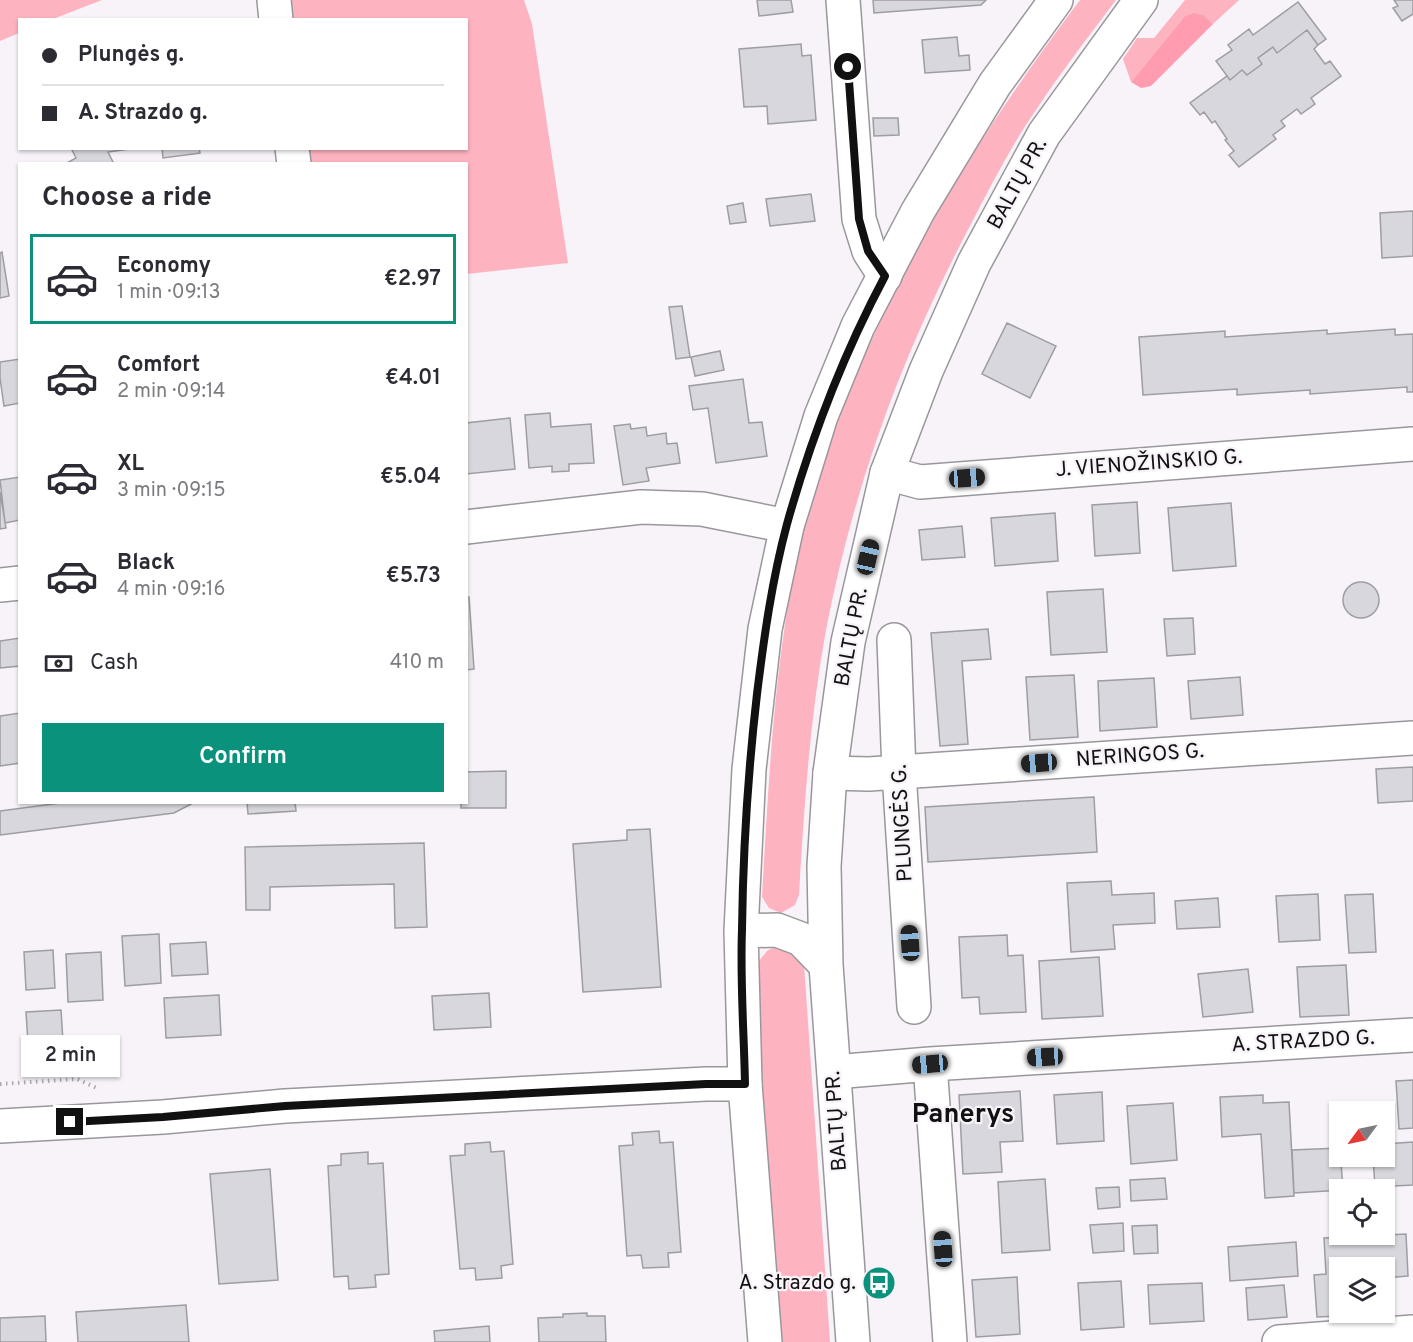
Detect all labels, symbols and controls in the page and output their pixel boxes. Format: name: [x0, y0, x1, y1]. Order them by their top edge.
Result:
text: Plungės g.: [78, 42, 184, 69]
route start: [834, 53, 861, 80]
text: A. Strazdo g.: [78, 100, 207, 127]
street label: BALTŲ PR.: [982, 134, 1054, 234]
text: Choose a ride: [42, 181, 212, 215]
icon: car: [45, 252, 99, 306]
text: Economy: [117, 253, 211, 280]
text: €2.97: [384, 266, 441, 293]
text: 1 min · 09:13: [117, 280, 221, 306]
icon: car: [45, 351, 99, 405]
text: Comfort: [117, 352, 200, 379]
text: €4.01: [385, 365, 441, 392]
text: 2 min · 09:14: [117, 379, 225, 405]
street label: J. VIENOŽINSKIO G.: [1055, 443, 1243, 484]
icon: car: [45, 450, 99, 504]
text: XL: [117, 451, 144, 478]
text: €5.04: [380, 464, 441, 491]
car: [948, 468, 986, 488]
text: 3 min · 09:15: [117, 478, 226, 504]
car: [855, 537, 881, 577]
icon: car: [45, 549, 99, 603]
text: Black: [117, 550, 175, 577]
text: €5.73: [386, 563, 441, 590]
text: 4 min · 09:16: [117, 577, 225, 603]
street label: BALTŲ PR.: [829, 585, 875, 689]
icon: cash: [42, 647, 75, 680]
text: Cash: [90, 650, 139, 677]
text: 410 m: [390, 650, 444, 676]
button: Confirm: [42, 723, 444, 792]
street label: NERINGOS G.: [1075, 738, 1205, 774]
car: [1020, 753, 1058, 773]
street label: PLUNGĖS G.: [886, 764, 920, 882]
car: [900, 924, 920, 962]
street label: A. STRAZDO G.: [1231, 1025, 1375, 1059]
callout: 2 min: [20, 1035, 119, 1077]
text: 2 min: [45, 1043, 96, 1069]
car: [1027, 1047, 1063, 1067]
car: [911, 1053, 949, 1075]
street label: BALTŲ PR.: [820, 1070, 854, 1172]
district label: Panerys: [912, 1098, 1014, 1132]
north arrow: [1329, 1101, 1395, 1167]
map controls: [1329, 1101, 1395, 1323]
route end: [56, 1108, 83, 1135]
button: locate: [1329, 1179, 1395, 1245]
car: [933, 1230, 953, 1268]
button: layers: [1329, 1257, 1395, 1323]
bus stop icon: A. Strazdo g.: [861, 1265, 897, 1301]
place label: A. Strazdo g.: [738, 1270, 856, 1297]

